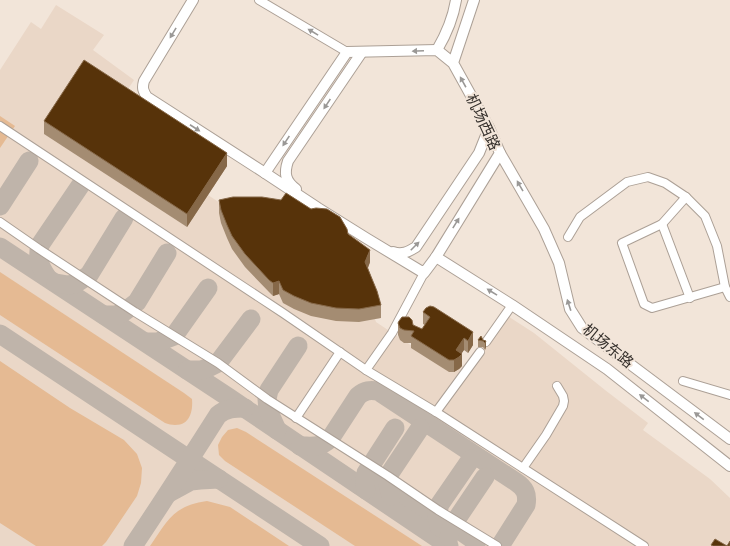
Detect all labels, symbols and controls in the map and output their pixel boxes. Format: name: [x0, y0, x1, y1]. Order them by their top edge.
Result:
one-way arrow: [169, 28, 177, 38]
one-way arrow: [307, 29, 319, 36]
one-way arrow: [411, 48, 424, 54]
one-way arrow: [460, 76, 467, 88]
street label: 机场西路: [460, 90, 506, 154]
one-way arrow: [323, 98, 331, 109]
one-way arrow: [190, 124, 200, 132]
one-way arrow: [282, 136, 290, 146]
one-way arrow: [516, 180, 523, 192]
one-way arrow: [453, 217, 460, 229]
one-way arrow: [410, 241, 419, 251]
one-way arrow: [487, 288, 497, 296]
one-way arrow: [566, 299, 572, 311]
street label: 机场东路: [578, 319, 638, 373]
one-way arrow: [639, 394, 650, 402]
one-way arrow: [693, 411, 704, 420]

